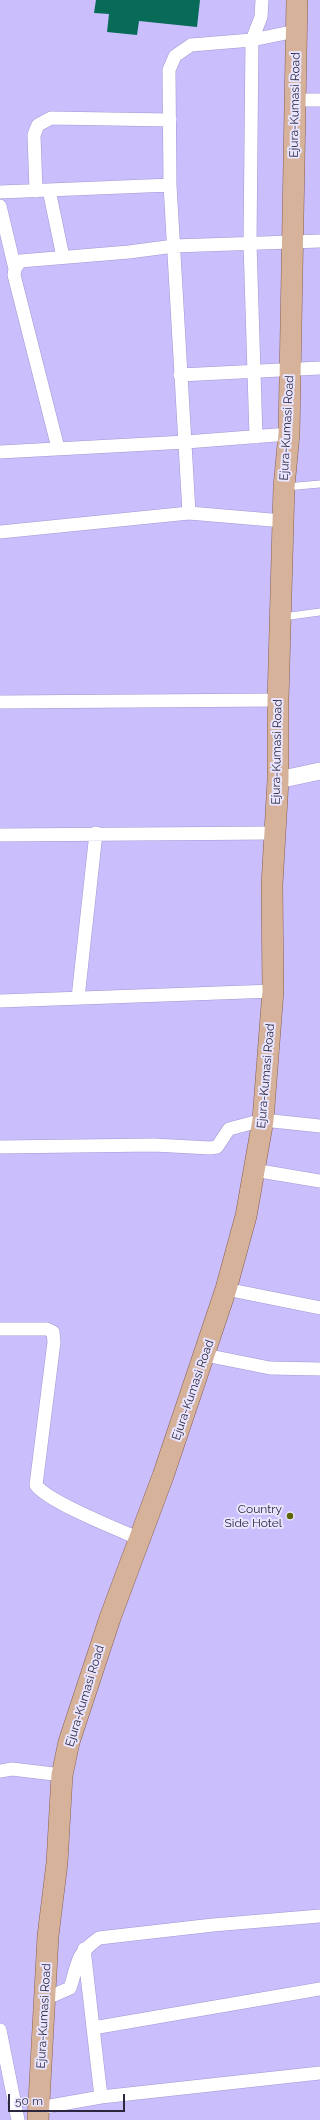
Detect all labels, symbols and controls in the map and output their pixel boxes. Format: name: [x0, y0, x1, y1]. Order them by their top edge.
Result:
street label: Ejura-Kumasi Road: [287, 52, 303, 158]
street label: Ejura-Kumasi Road: [277, 375, 297, 481]
street label: Ejura-Kumasi Road: [269, 699, 285, 805]
street label: Ejura-Kumasi Road: [254, 1023, 278, 1129]
street label: Ejura-Kumasi Road: [169, 1338, 217, 1442]
place label: Country Side Hotel: [225, 1502, 282, 1530]
marker: Country Side Hotel: [285, 1511, 295, 1521]
street label: Ejura-Kumasi Road: [63, 1644, 107, 1748]
street label: Ejura-Kumasi Road: [34, 1963, 54, 2069]
scale bar: [10, 2086, 127, 2112]
text: 50 m: [15, 2094, 43, 2108]

